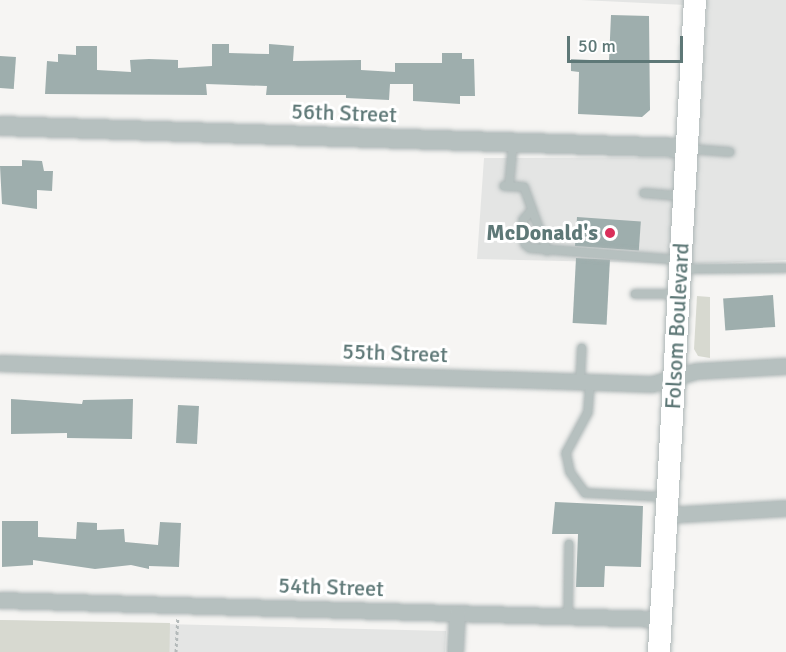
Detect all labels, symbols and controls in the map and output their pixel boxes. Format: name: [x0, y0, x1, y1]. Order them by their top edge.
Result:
scale bar: [570, 24, 686, 62]
text: 50 m: [578, 35, 616, 57]
street label: 56th Street: [291, 98, 397, 128]
place label: McDonald's: [486, 220, 598, 246]
marker: McDonald's: [603, 226, 617, 240]
street label: Folsom Boulevard: [659, 242, 695, 410]
street label: 55th Street: [342, 338, 448, 368]
street label: 54th Street: [278, 572, 384, 602]

